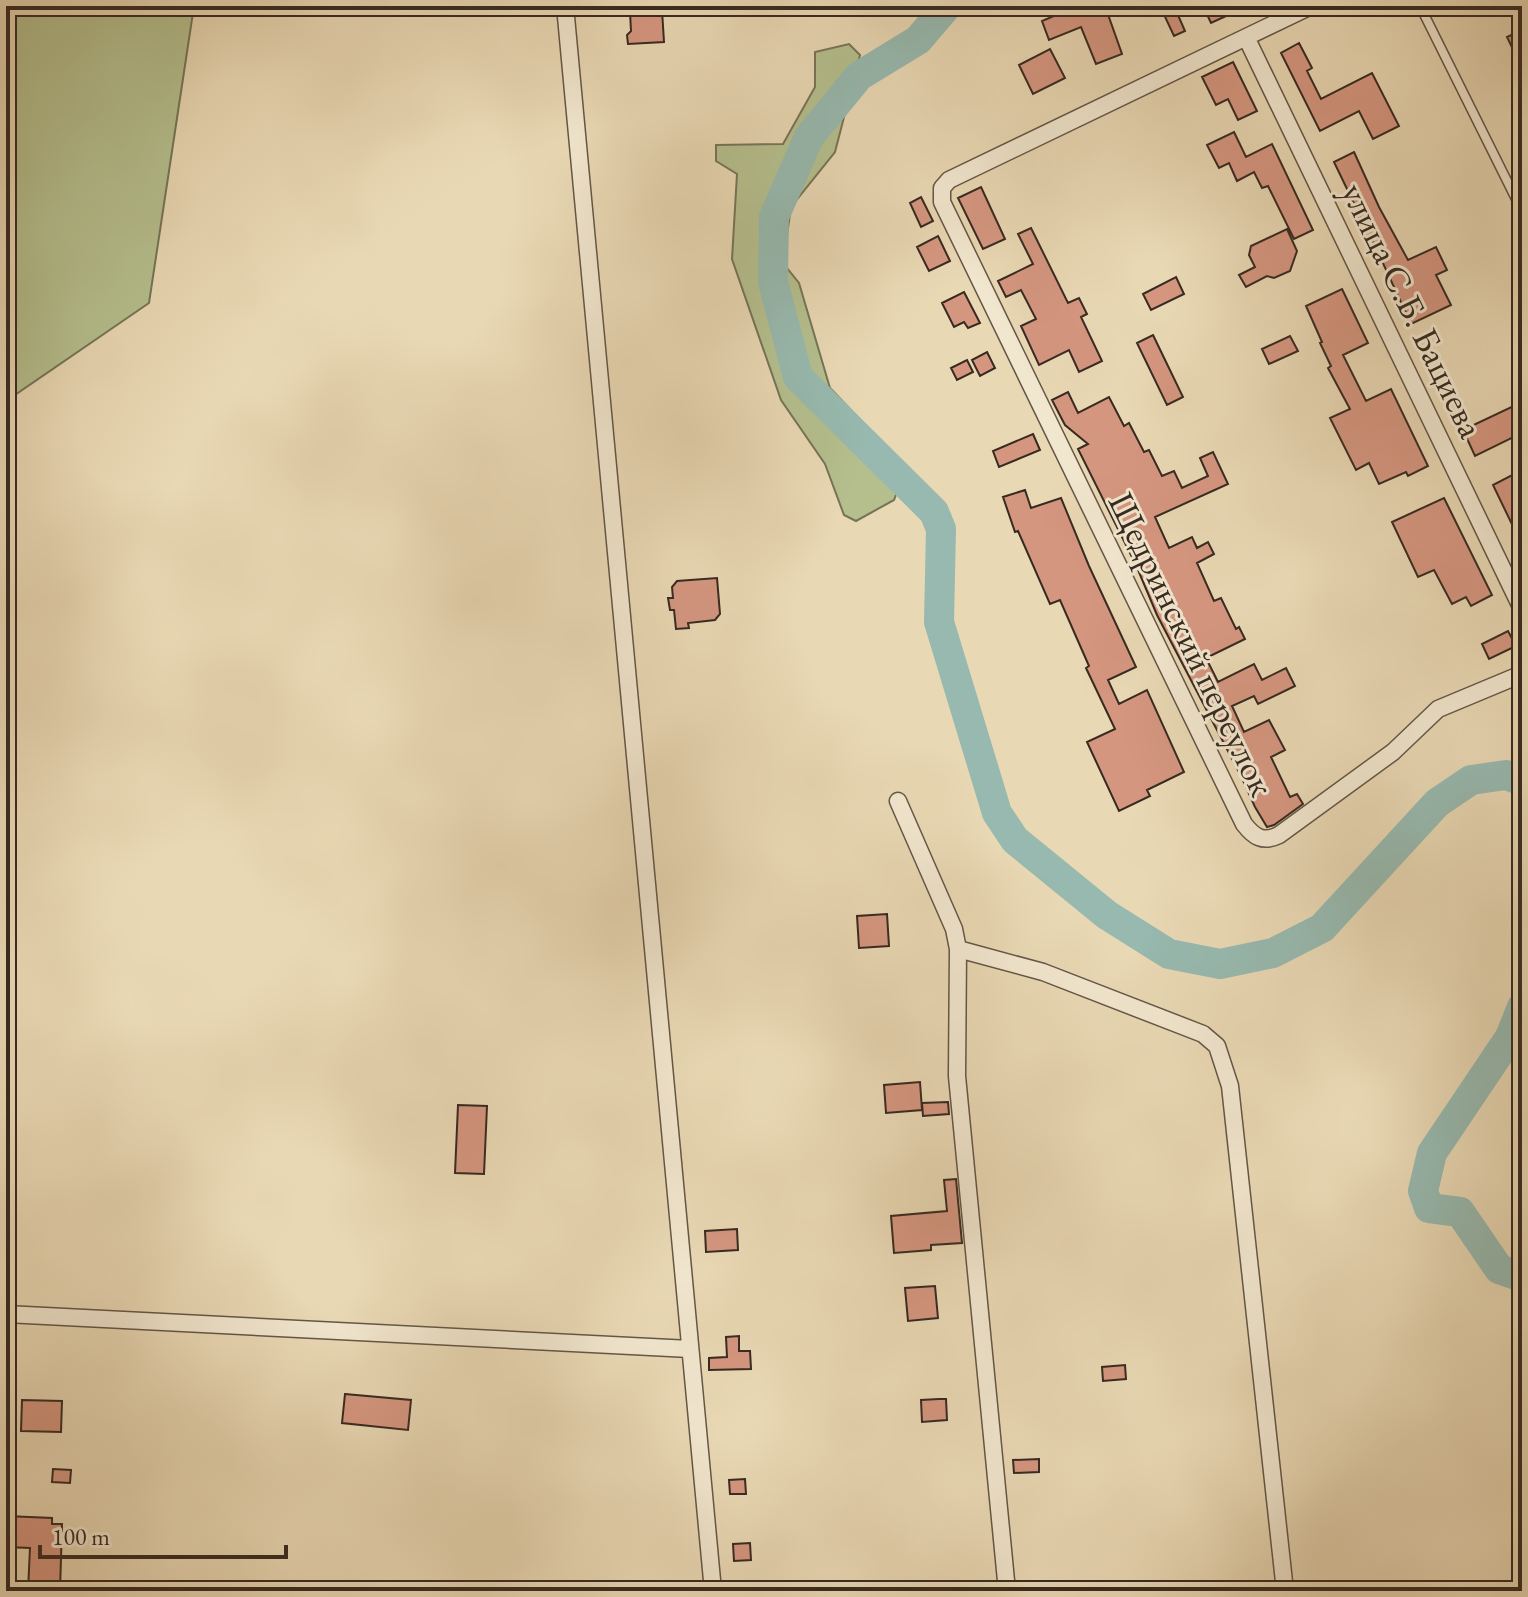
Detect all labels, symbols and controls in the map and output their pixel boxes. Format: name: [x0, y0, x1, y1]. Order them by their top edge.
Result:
street label: улица С.Б. Бациева: [1331, 175, 1495, 446]
street label: Щедринский переулок: [1098, 484, 1286, 804]
scale bar: [40, 1509, 286, 1559]
text: 100 m: [52, 1521, 110, 1552]

